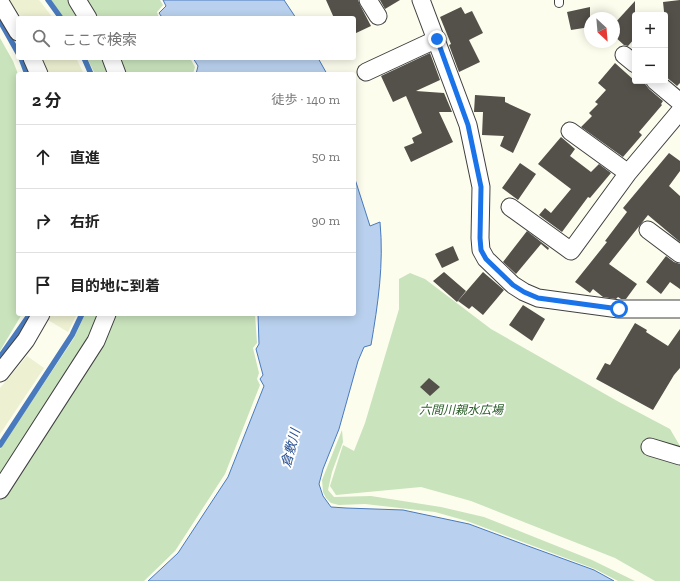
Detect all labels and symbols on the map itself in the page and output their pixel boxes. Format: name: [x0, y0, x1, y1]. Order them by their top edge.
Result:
north arrow: [584, 12, 620, 48]
route end: [428, 30, 446, 48]
route start: [610, 300, 628, 318]
park label: 六間川親水広場: [419, 403, 505, 417]
water label: 倉敷川: [278, 425, 303, 469]

